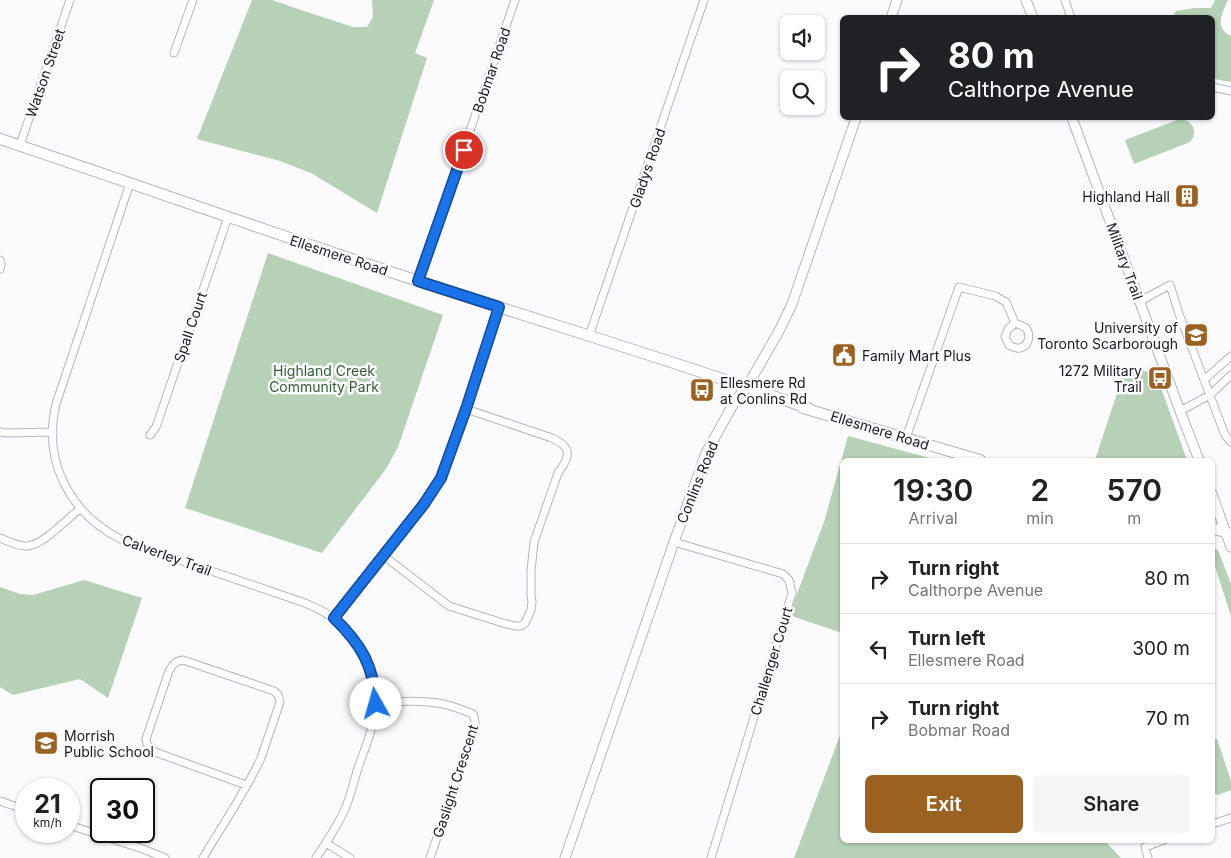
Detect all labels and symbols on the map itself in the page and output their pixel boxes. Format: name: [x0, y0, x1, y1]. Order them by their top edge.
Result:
street label: Bobmar Road: [468, 25, 514, 115]
street label: Watson Street: [22, 26, 68, 120]
street label: Gladys Road: [625, 126, 669, 210]
pin: [443, 129, 485, 171]
building icon: Highland Hall: [1174, 183, 1200, 209]
place label: Highland Hall: [1082, 188, 1170, 205]
street label: Military Trail: [1103, 220, 1147, 302]
street label: Ellesmere Road: [288, 231, 390, 279]
street label: Spall Court: [170, 289, 210, 364]
place label: University of Toronto Scarborough: [1037, 319, 1178, 352]
school or university icon: University of Toronto Scarborough: [1183, 322, 1209, 348]
public building icon: Family Mart Plus: [831, 342, 857, 368]
place label: Family Mart Plus: [862, 347, 971, 364]
park label: Highland Creek Community Park: [269, 362, 379, 395]
place label: 1272 Military Trail: [1059, 362, 1142, 395]
bus stop icon: 1272 Military Trail: [1147, 365, 1173, 391]
place label: Ellesmere Rd at Conlins Rd: [720, 374, 807, 407]
bus stop icon: Ellesmere Rd at Conlins Rd: [689, 377, 715, 403]
street label: Ellesmere Road: [829, 407, 931, 453]
street label: Conlins Road: [673, 438, 721, 526]
street label: Calverley Trail: [120, 531, 214, 579]
street label: Challenger Court: [746, 604, 796, 717]
position arrow: [349, 677, 401, 729]
street label: Gaslight Crescent: [429, 722, 481, 840]
place label: Morrish Public School: [64, 727, 154, 760]
school or university icon: Morrish Public School: [33, 730, 59, 756]
speed limit sign: 30: [90, 778, 155, 843]

